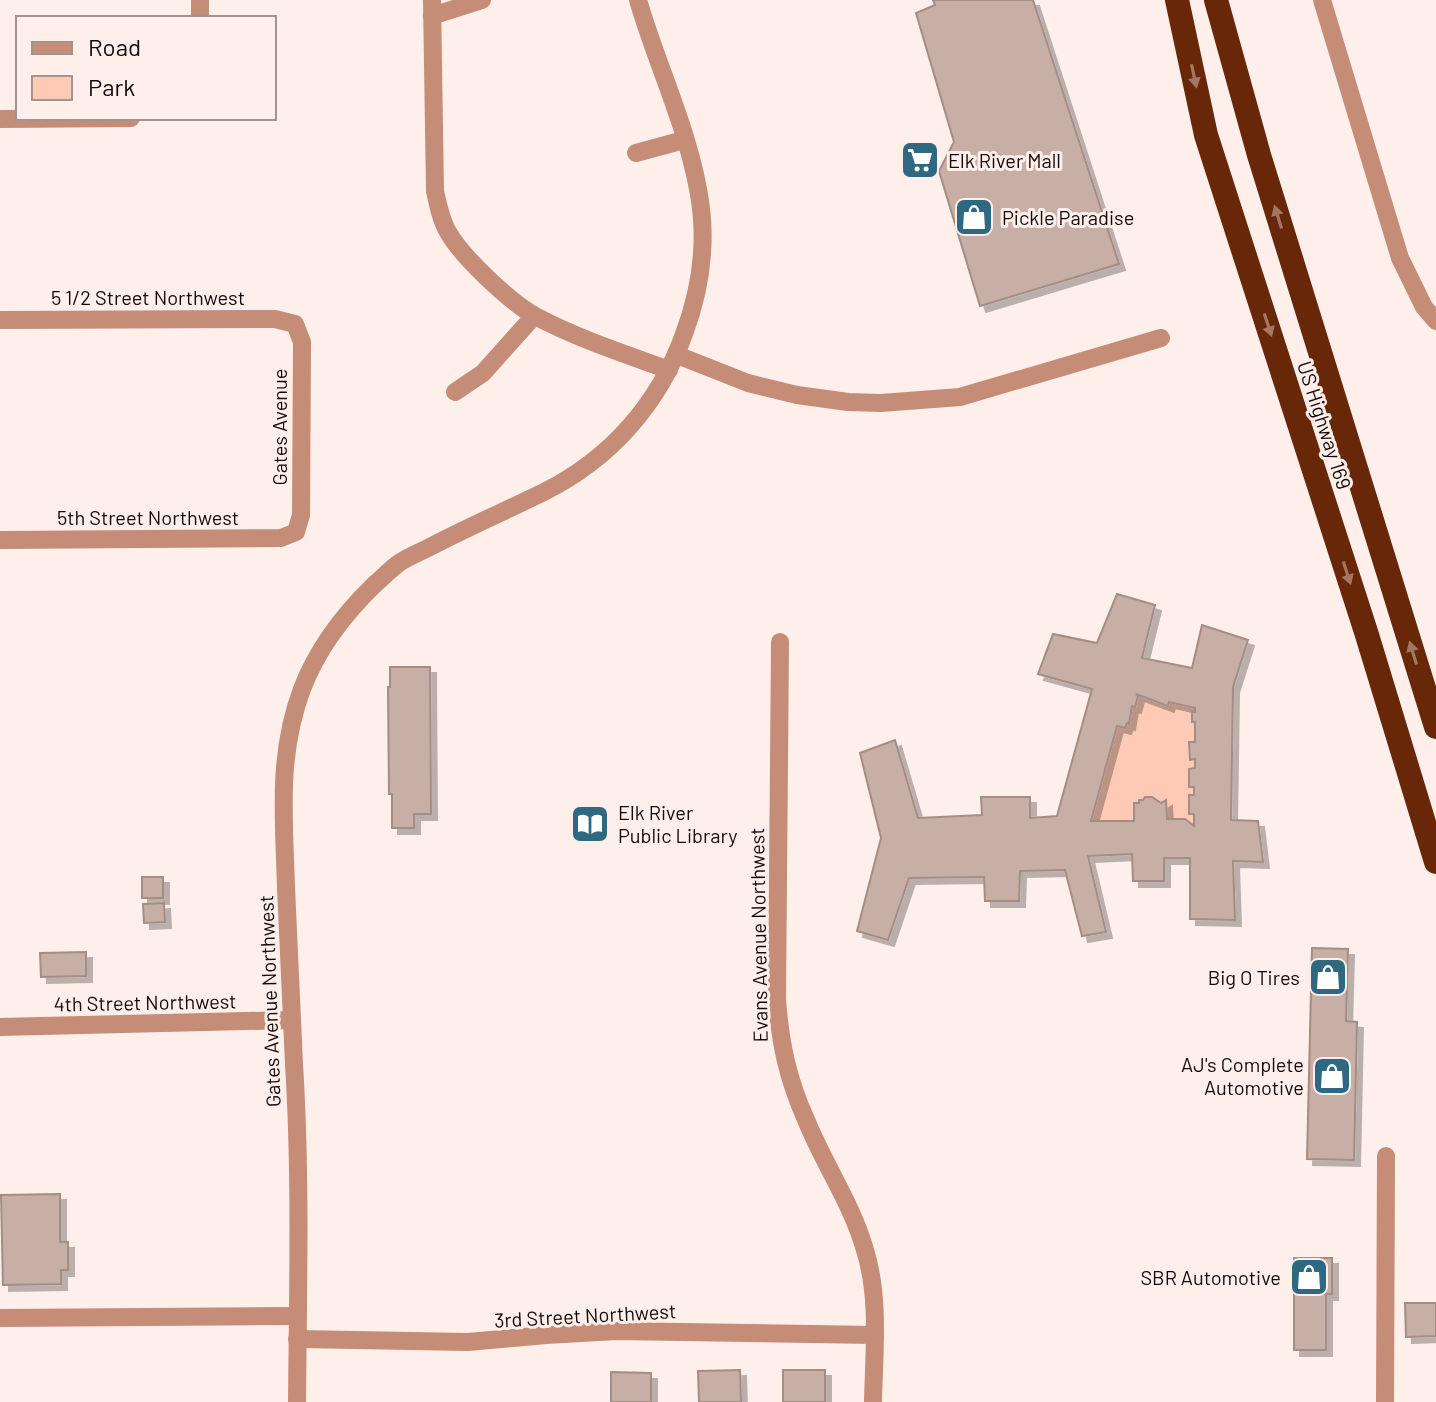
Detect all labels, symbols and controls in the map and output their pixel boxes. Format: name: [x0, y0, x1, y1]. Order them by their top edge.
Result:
legend: [16, 16, 276, 120]
text: Road: [88, 32, 141, 61]
one-way arrow: [1188, 64, 1201, 89]
text: Park: [88, 72, 135, 101]
supermarket icon: Elk River Mall: [899, 139, 941, 181]
place label: Elk River Mall: [948, 148, 1061, 172]
shop icon: Pickle Paradise: [953, 196, 995, 238]
place label: Pickle Paradise: [1002, 205, 1134, 229]
one-way arrow: [1272, 205, 1284, 229]
street label: 5 1/2 Street Northwest: [51, 285, 245, 309]
one-way arrow: [1262, 314, 1274, 338]
street label: US Highway 169: [1293, 358, 1357, 492]
street label: Gates Avenue: [267, 369, 291, 485]
street label: 5th Street Northwest: [57, 505, 239, 529]
one-way arrow: [1341, 561, 1354, 585]
one-way arrow: [1406, 640, 1419, 664]
place label: Elk River Public Library: [618, 800, 737, 847]
library icon: Elk River Public Library: [569, 803, 611, 845]
street label: Evans Avenue Northwest: [744, 827, 772, 1043]
street label: Gates Avenue Northwest: [253, 895, 285, 1107]
shop icon: Big O Tires: [1307, 956, 1349, 998]
place label: Big O Tires: [1208, 965, 1300, 989]
street label: 4th Street Northwest: [53, 988, 237, 1016]
place label: AJ's Complete Automotive: [1181, 1052, 1304, 1099]
shop icon: AJ's Complete Automotive: [1311, 1055, 1353, 1097]
shop icon: SBR Automotive: [1288, 1256, 1330, 1298]
place label: SBR Automotive: [1140, 1265, 1281, 1289]
street label: 3rd Street Northwest: [493, 1298, 677, 1332]

